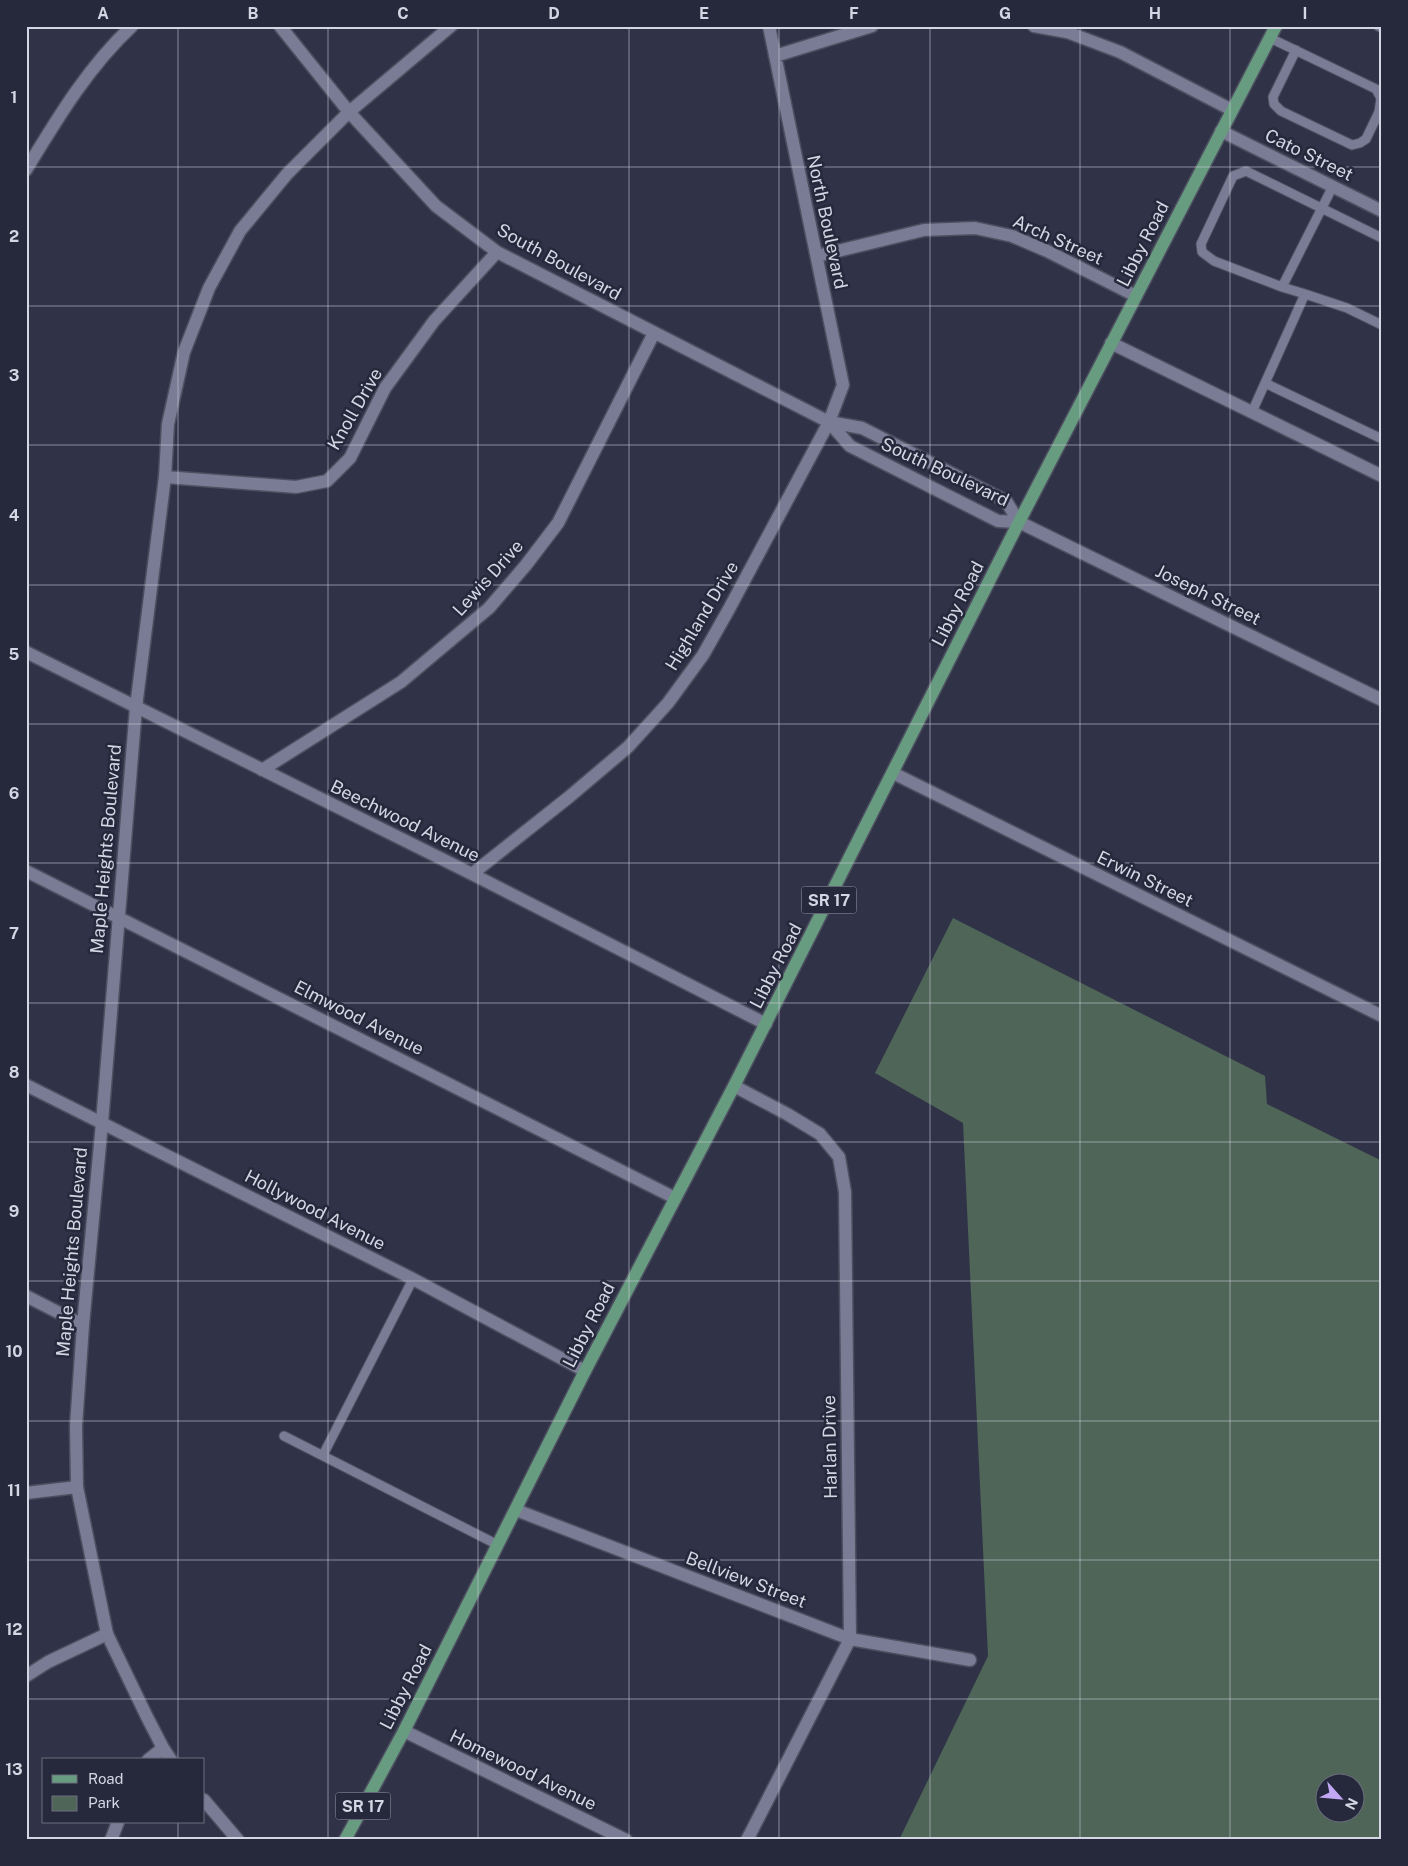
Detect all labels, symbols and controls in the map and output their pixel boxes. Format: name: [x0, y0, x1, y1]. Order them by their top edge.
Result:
text: A: [97, 4, 109, 23]
text: B: [248, 4, 259, 23]
text: C: [397, 4, 409, 23]
text: D: [548, 4, 560, 23]
text: E: [699, 4, 709, 23]
text: F: [849, 4, 859, 23]
text: G: [999, 4, 1011, 23]
text: H: [1149, 4, 1161, 23]
text: I: [1303, 4, 1307, 23]
text: 1: [11, 88, 17, 107]
street label: Cato Street: [1262, 124, 1357, 185]
street label: North Boulevard: [803, 153, 852, 291]
street label: Libby Road: [1112, 198, 1173, 290]
street label: Arch Street: [1010, 210, 1107, 269]
street label: South Boulevard: [493, 219, 625, 304]
text: 2: [9, 227, 19, 246]
street label: Knoll Drive: [323, 364, 386, 453]
text: 3: [9, 366, 19, 385]
street label: South Boulevard: [878, 433, 1013, 510]
text: 4: [9, 506, 20, 525]
street label: Lewis Drive: [448, 535, 527, 620]
street label: Highland Drive: [661, 557, 742, 674]
street label: Libby Road: [927, 558, 988, 650]
street label: Joseph Street: [1152, 560, 1264, 629]
text: 5: [9, 645, 20, 664]
street label: Maple Heights Boulevard: [86, 743, 125, 955]
street label: Beechwood Avenue: [327, 775, 483, 866]
text: 6: [9, 784, 19, 803]
street label: Erwin Street: [1094, 846, 1197, 911]
road number: SR 17: [802, 886, 856, 914]
street label: Libby Road: [745, 920, 806, 1012]
text: 7: [9, 924, 19, 943]
street label: Elmwood Avenue: [291, 976, 428, 1059]
text: 8: [9, 1063, 20, 1082]
street label: Maple Heights Boulevard: [52, 1146, 91, 1358]
street label: Hollywood Avenue: [241, 1165, 389, 1254]
text: 9: [9, 1202, 19, 1221]
street label: Libby Road: [558, 1279, 619, 1371]
text: 10: [5, 1342, 23, 1361]
street label: Harlan Drive: [818, 1395, 841, 1499]
text: 11: [7, 1481, 21, 1500]
street label: Bellview Street: [683, 1547, 809, 1612]
text: 12: [5, 1620, 23, 1639]
street label: Libby Road: [375, 1641, 436, 1733]
street label: Homewood Avenue: [446, 1725, 600, 1814]
legend: [42, 1758, 205, 1824]
text: 13: [5, 1760, 23, 1779]
text: Road: [88, 1770, 124, 1787]
north arrow: [1316, 1774, 1366, 1824]
road number: SR 17: [336, 1792, 390, 1820]
text: Park: [88, 1794, 120, 1811]
text: N: [1342, 1795, 1361, 1812]

